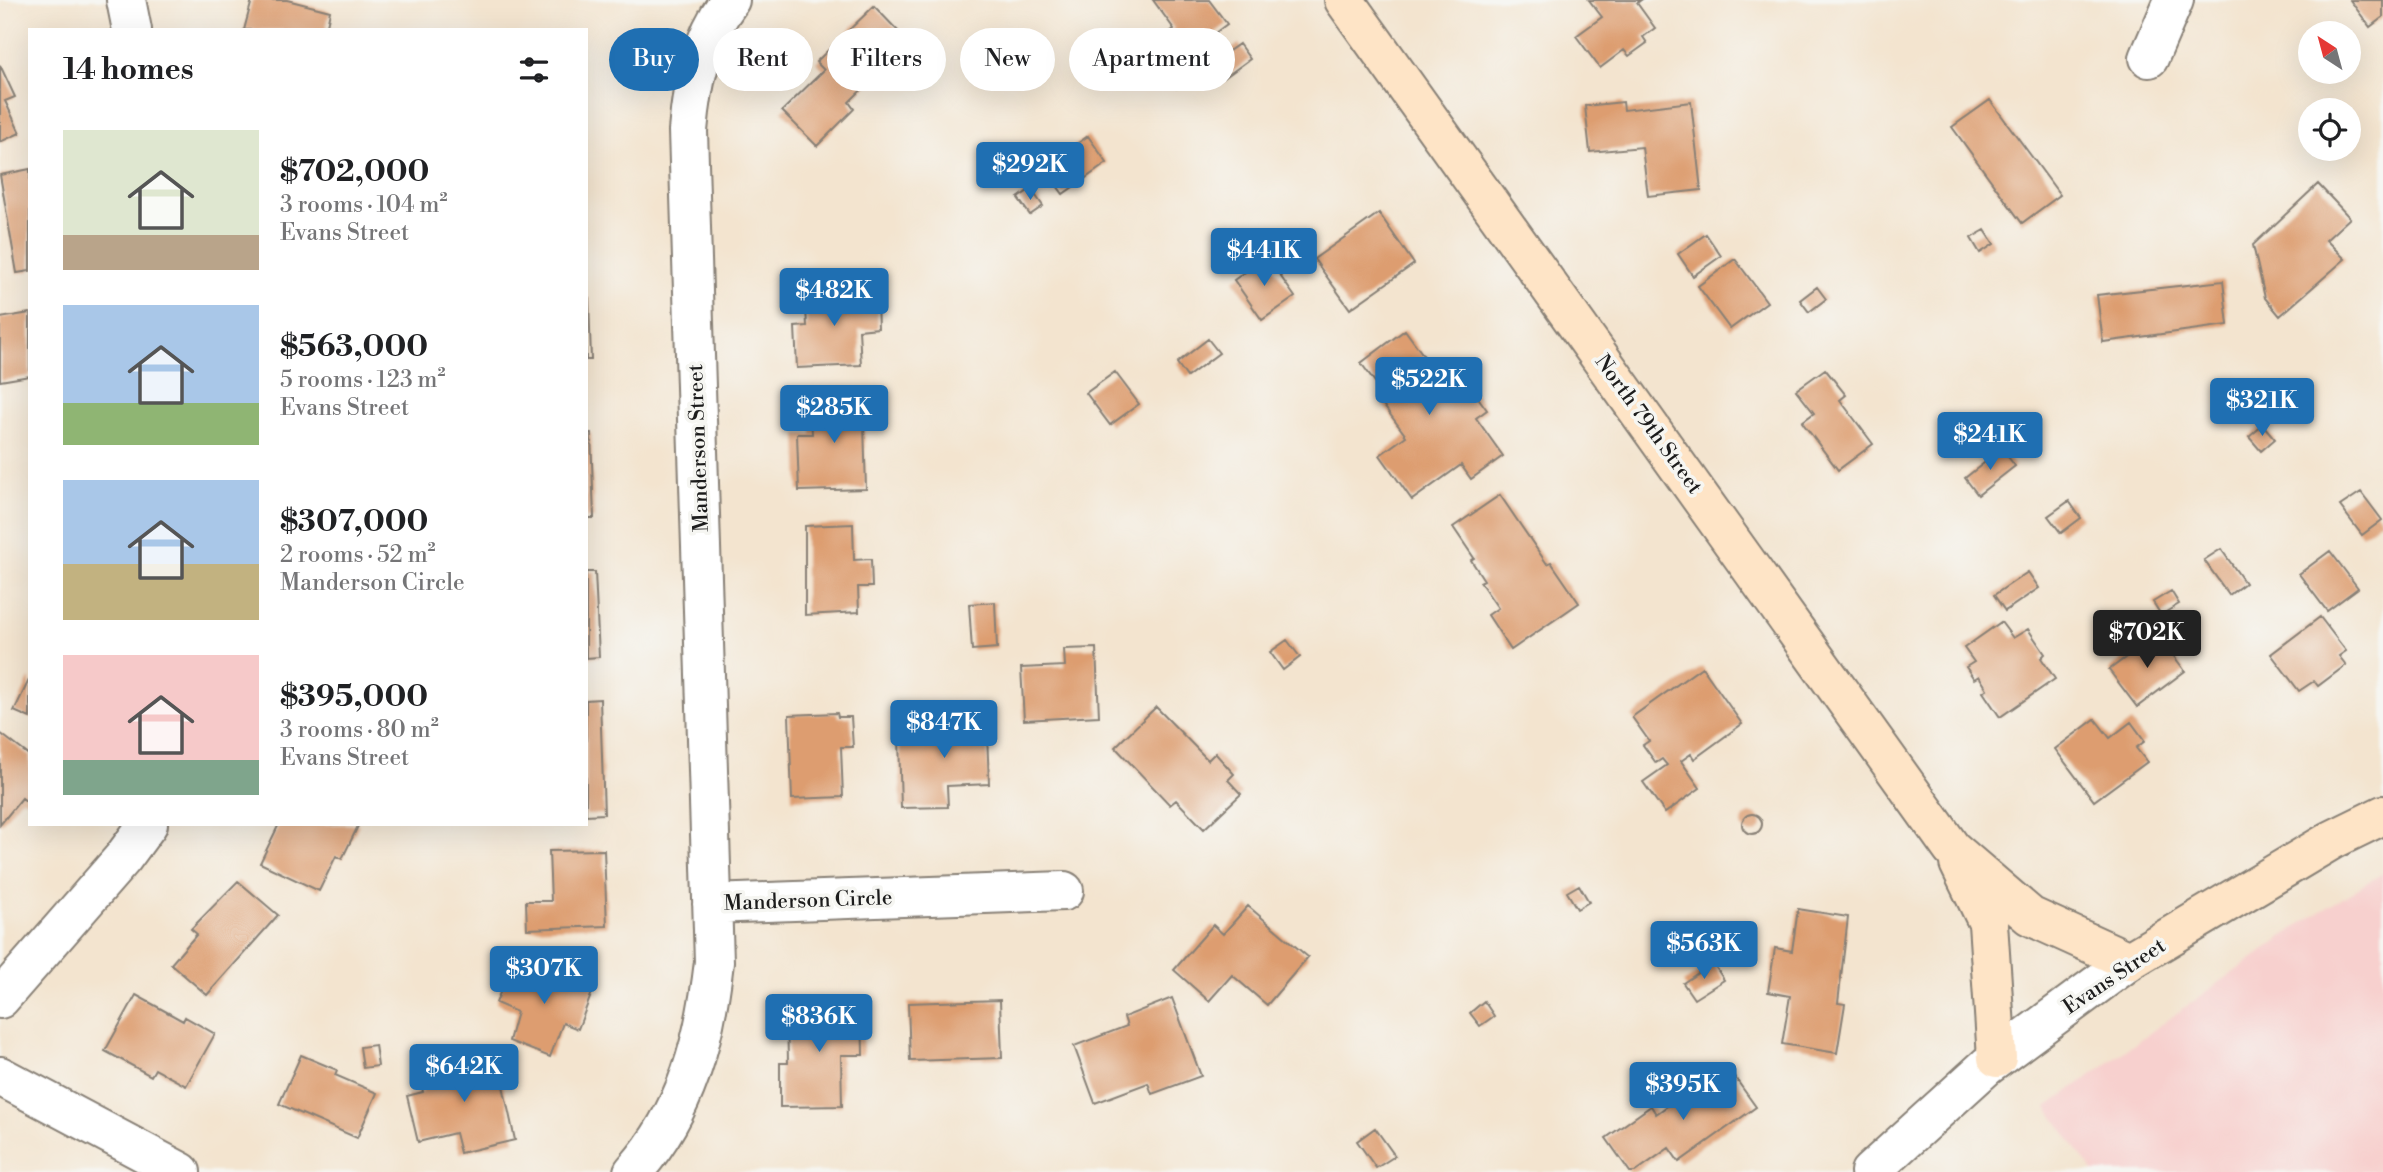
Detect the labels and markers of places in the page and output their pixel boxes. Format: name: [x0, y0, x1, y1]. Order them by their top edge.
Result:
pin: $292K: [981, 142, 1079, 202]
pin: $441K: [1215, 229, 1313, 288]
pin: $482K: [785, 268, 883, 328]
pin: $522K: [1380, 358, 1478, 417]
pin: $321K: [2213, 378, 2311, 438]
pin: $285K: [785, 386, 883, 445]
pin: $241K: [1941, 412, 2039, 472]
pin: $702K: [2098, 610, 2196, 670]
pin: $847K: [895, 700, 993, 760]
pin: $563K: [1655, 922, 1753, 981]
pin: $307K: [495, 946, 593, 1006]
pin: $836K: [770, 995, 868, 1054]
pin: $642K: [415, 1044, 513, 1104]
pin: $395K: [1634, 1062, 1732, 1122]

